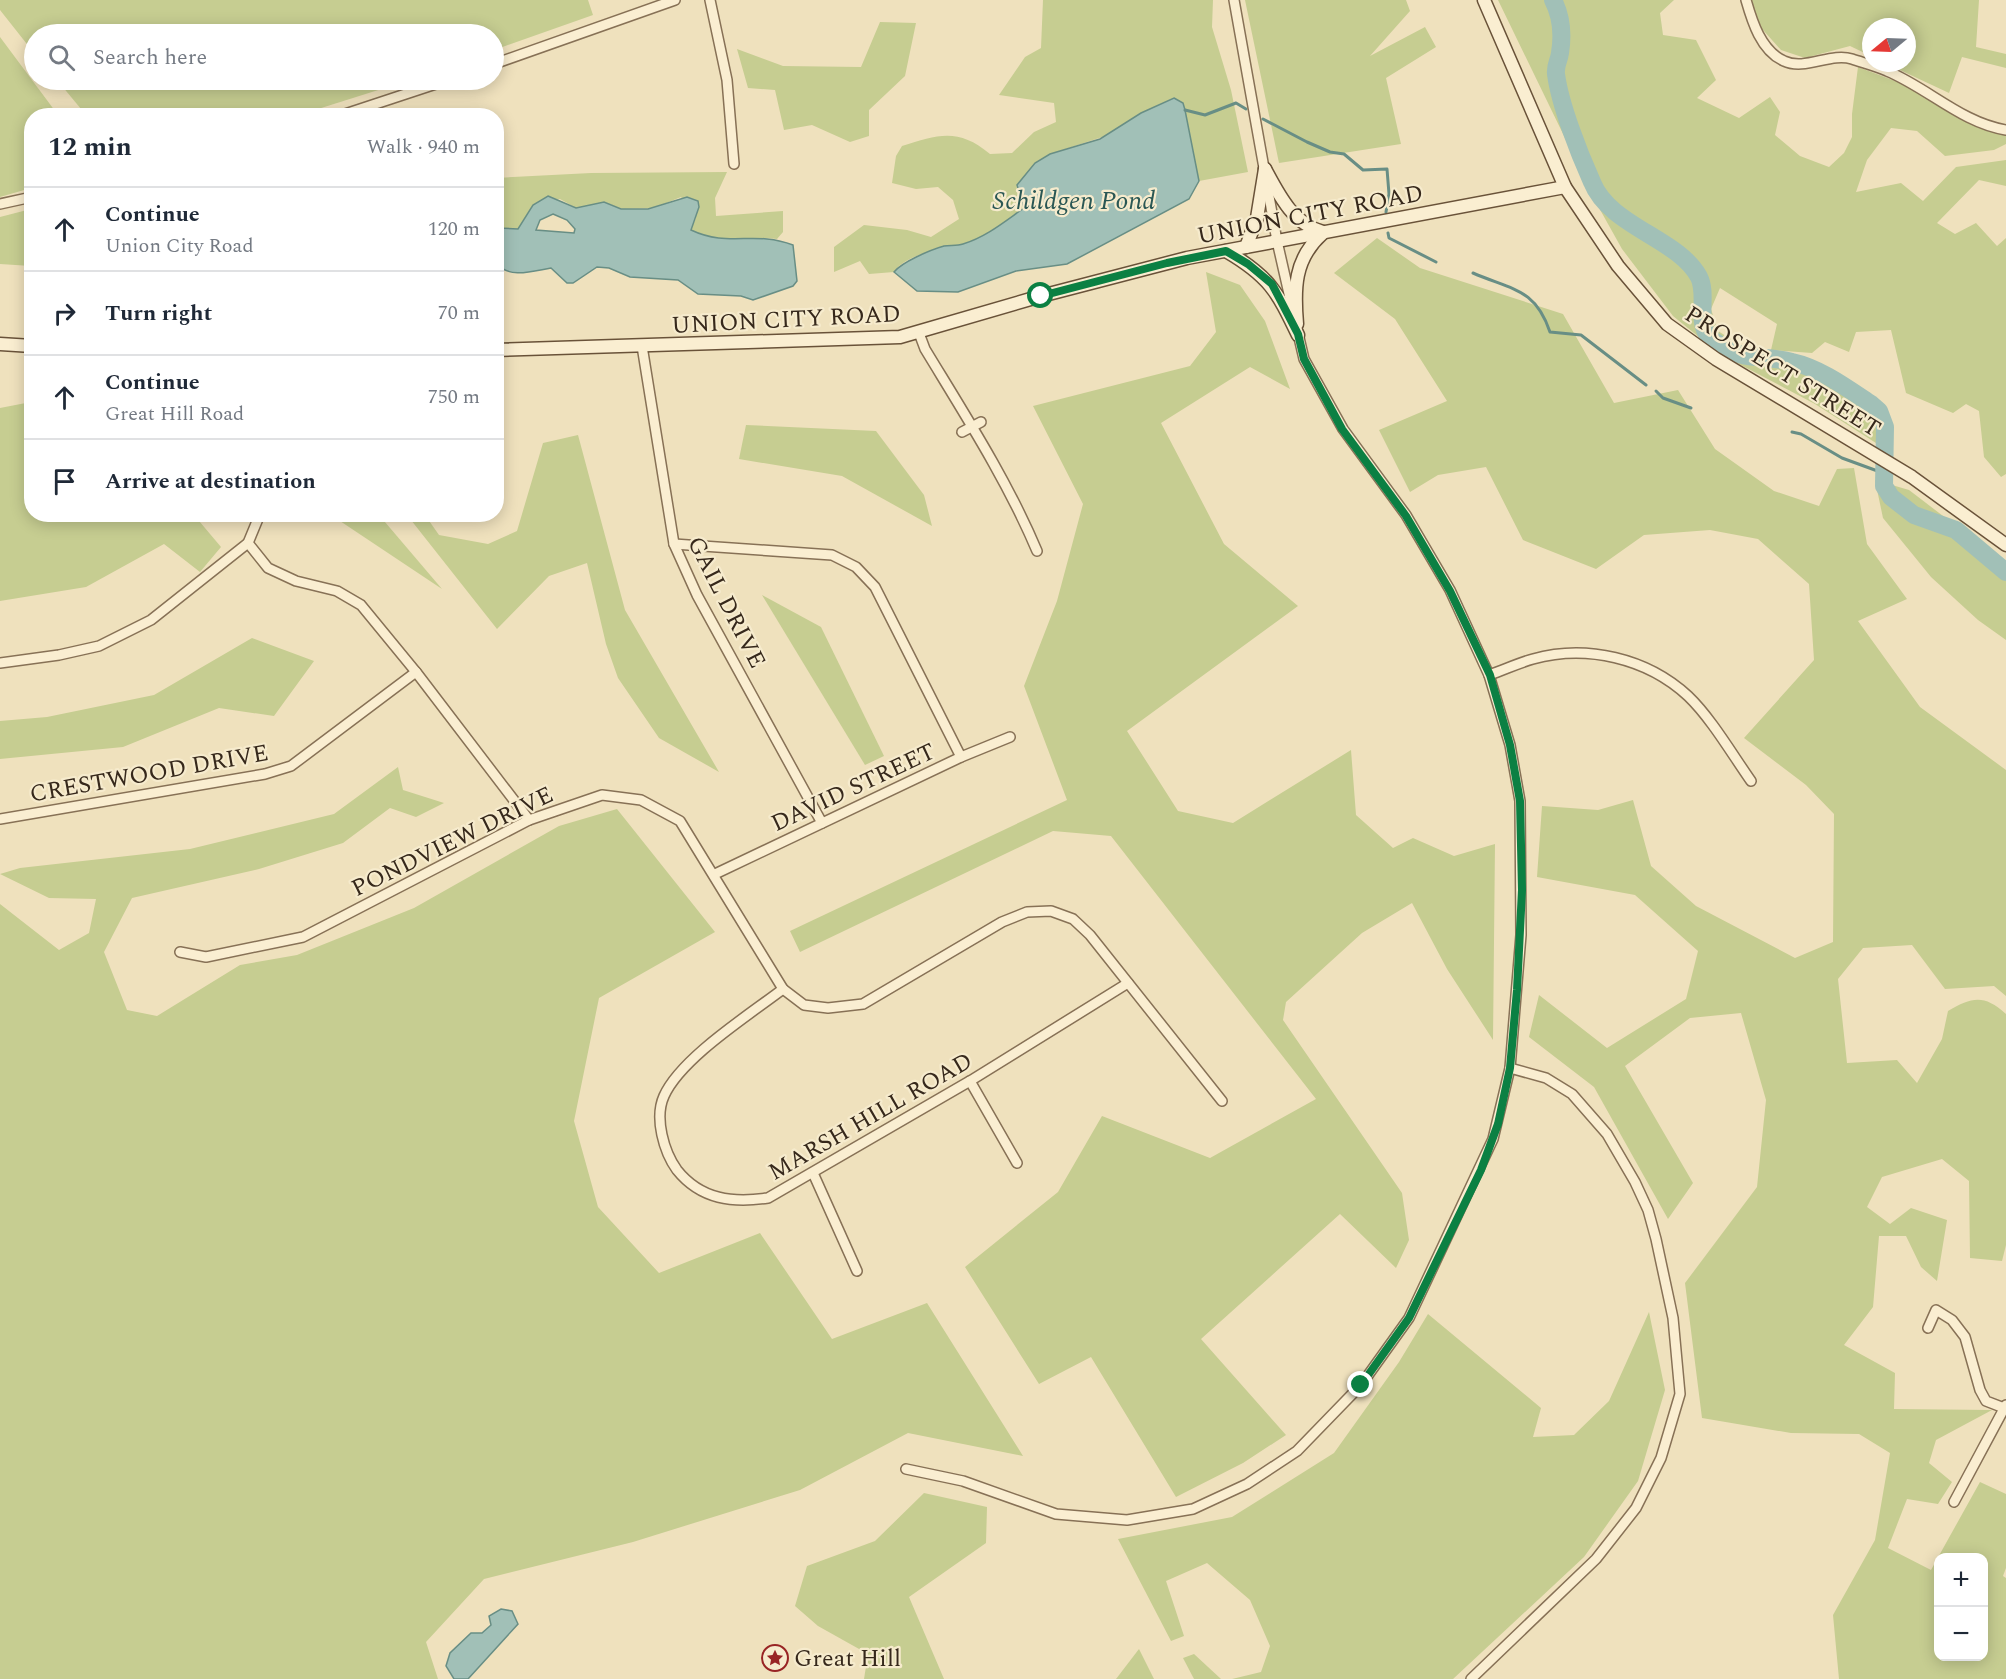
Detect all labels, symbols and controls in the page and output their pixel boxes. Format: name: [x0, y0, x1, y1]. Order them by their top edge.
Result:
north arrow: [1862, 18, 1916, 72]
search box: [24, 24, 504, 90]
icon: search: [45, 41, 78, 74]
text: Search here: [93, 41, 207, 74]
text: 12 min: [48, 127, 132, 167]
text: Walk · 940 m: [367, 132, 480, 162]
street label: UNION CITY ROAD: [1194, 175, 1426, 255]
water label: Schildgen Pond: [993, 181, 1155, 221]
text: Continue: [105, 198, 200, 231]
icon: ahead: [48, 213, 81, 246]
text: 120 m: [428, 214, 480, 244]
text: Union City Road: [105, 231, 254, 261]
route start: [1027, 282, 1053, 308]
street label: UNION CITY ROAD: [670, 296, 902, 344]
icon: right: [48, 297, 81, 330]
text: Turn right: [105, 297, 212, 330]
street label: PROSPECT STREET: [1677, 297, 1888, 447]
text: 70 m: [438, 298, 480, 328]
text: Continue: [105, 366, 200, 399]
icon: ahead: [48, 381, 81, 414]
text: 750 m: [428, 382, 480, 412]
text: Great Hill Road: [105, 399, 244, 429]
icon: arrive: [48, 465, 81, 498]
text: Arrive at destination: [105, 465, 316, 498]
street label: GAIL DRIVE: [677, 530, 775, 675]
street label: DAVID STREET: [765, 734, 942, 842]
street label: CRESTWOOD DRIVE: [27, 735, 271, 813]
street label: PONDVIEW DRIVE: [345, 777, 560, 907]
street label: MARSH HILL ROAD: [761, 1044, 980, 1190]
route end: [1347, 1371, 1373, 1397]
map controls: [1934, 1553, 1988, 1661]
button: +: [1934, 1553, 1988, 1607]
button: −: [1934, 1607, 1988, 1661]
place label: Great Hill: [794, 1641, 901, 1677]
place icon: Great Hill: [760, 1643, 790, 1673]

